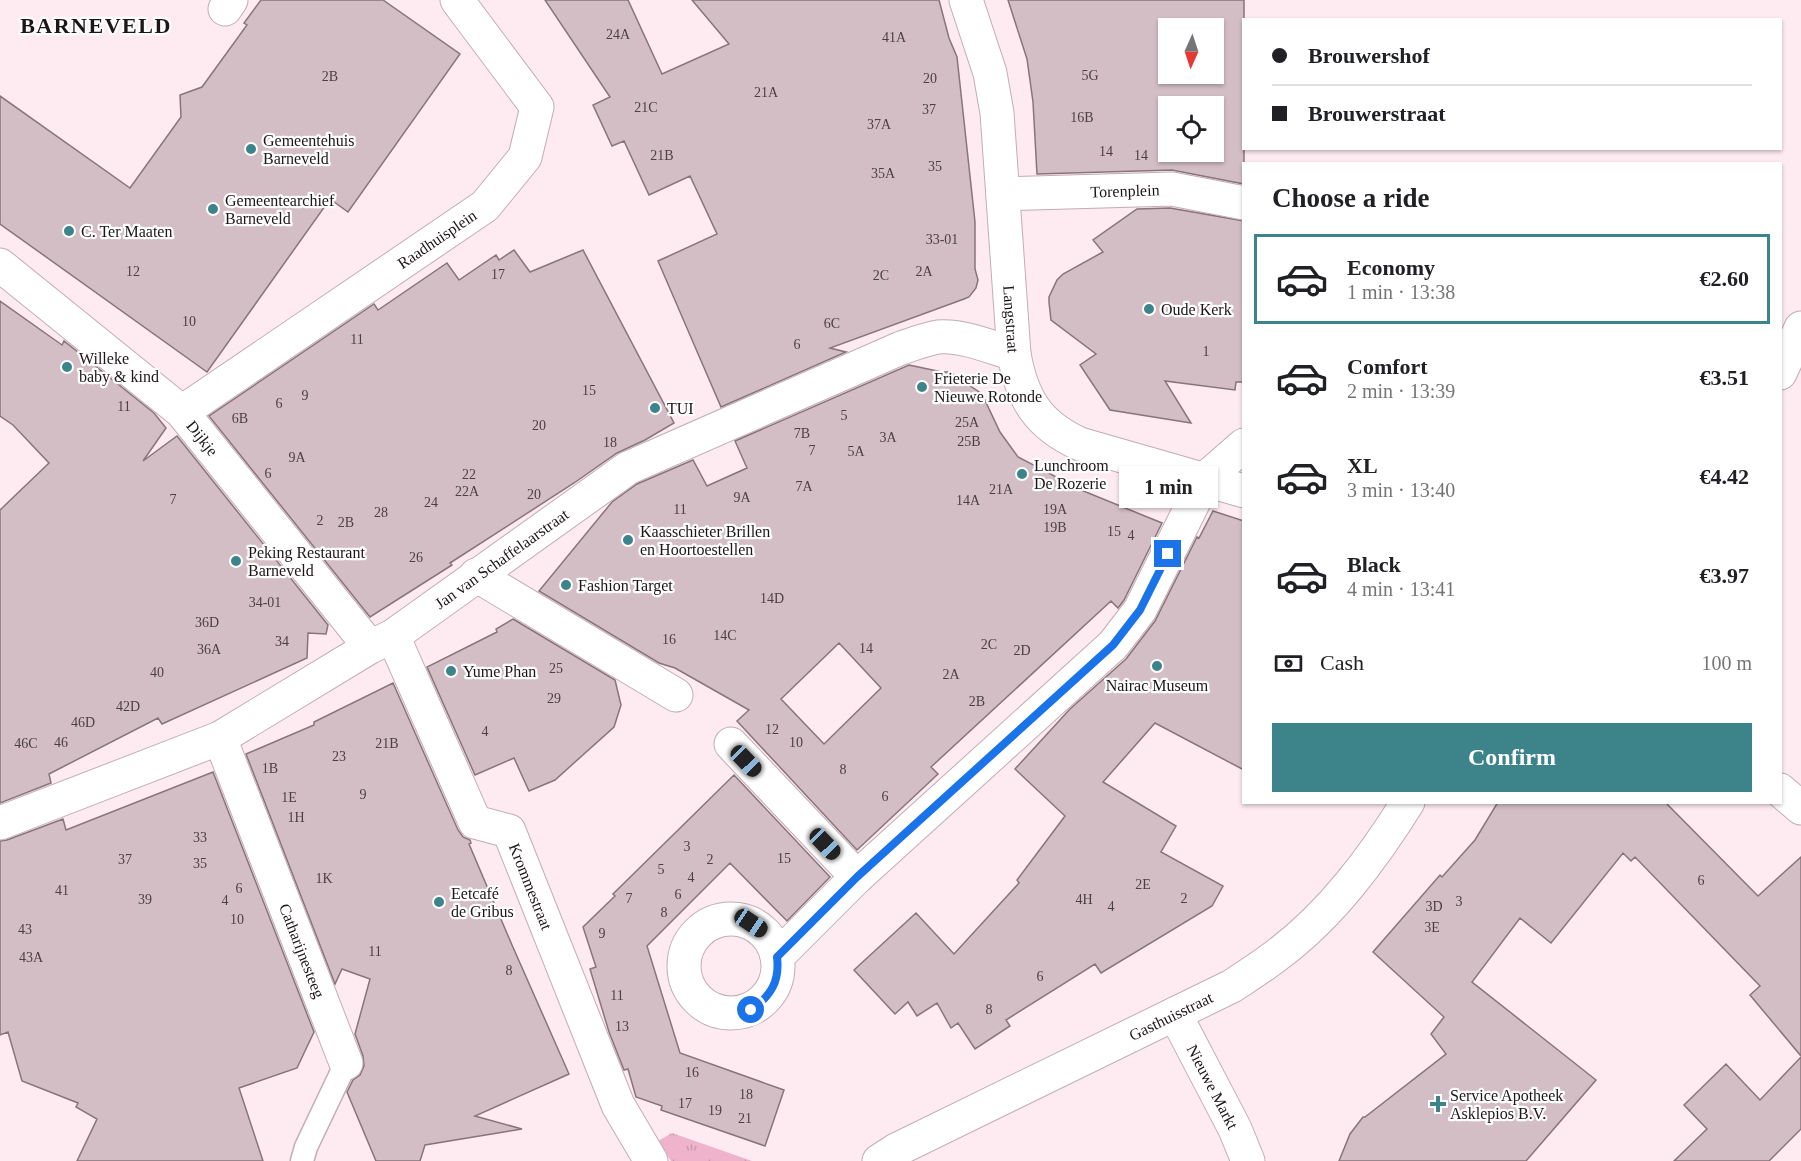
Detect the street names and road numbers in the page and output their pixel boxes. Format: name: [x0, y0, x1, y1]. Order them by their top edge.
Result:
street label: Torenplein: [1090, 181, 1160, 200]
street label: Raadhuisplein: [394, 206, 480, 272]
street label: Langstraat: [1000, 285, 1022, 354]
street label: Dijkje: [183, 417, 221, 459]
street label: Jan van Schaffelaarstraat: [432, 505, 572, 612]
street label: Krommestraat: [506, 841, 556, 933]
street label: Catharijnesteeg: [276, 901, 328, 1001]
street label: Gasthuisstraat: [1126, 989, 1216, 1044]
street label: Nieuwe Markt: [1183, 1042, 1242, 1133]

